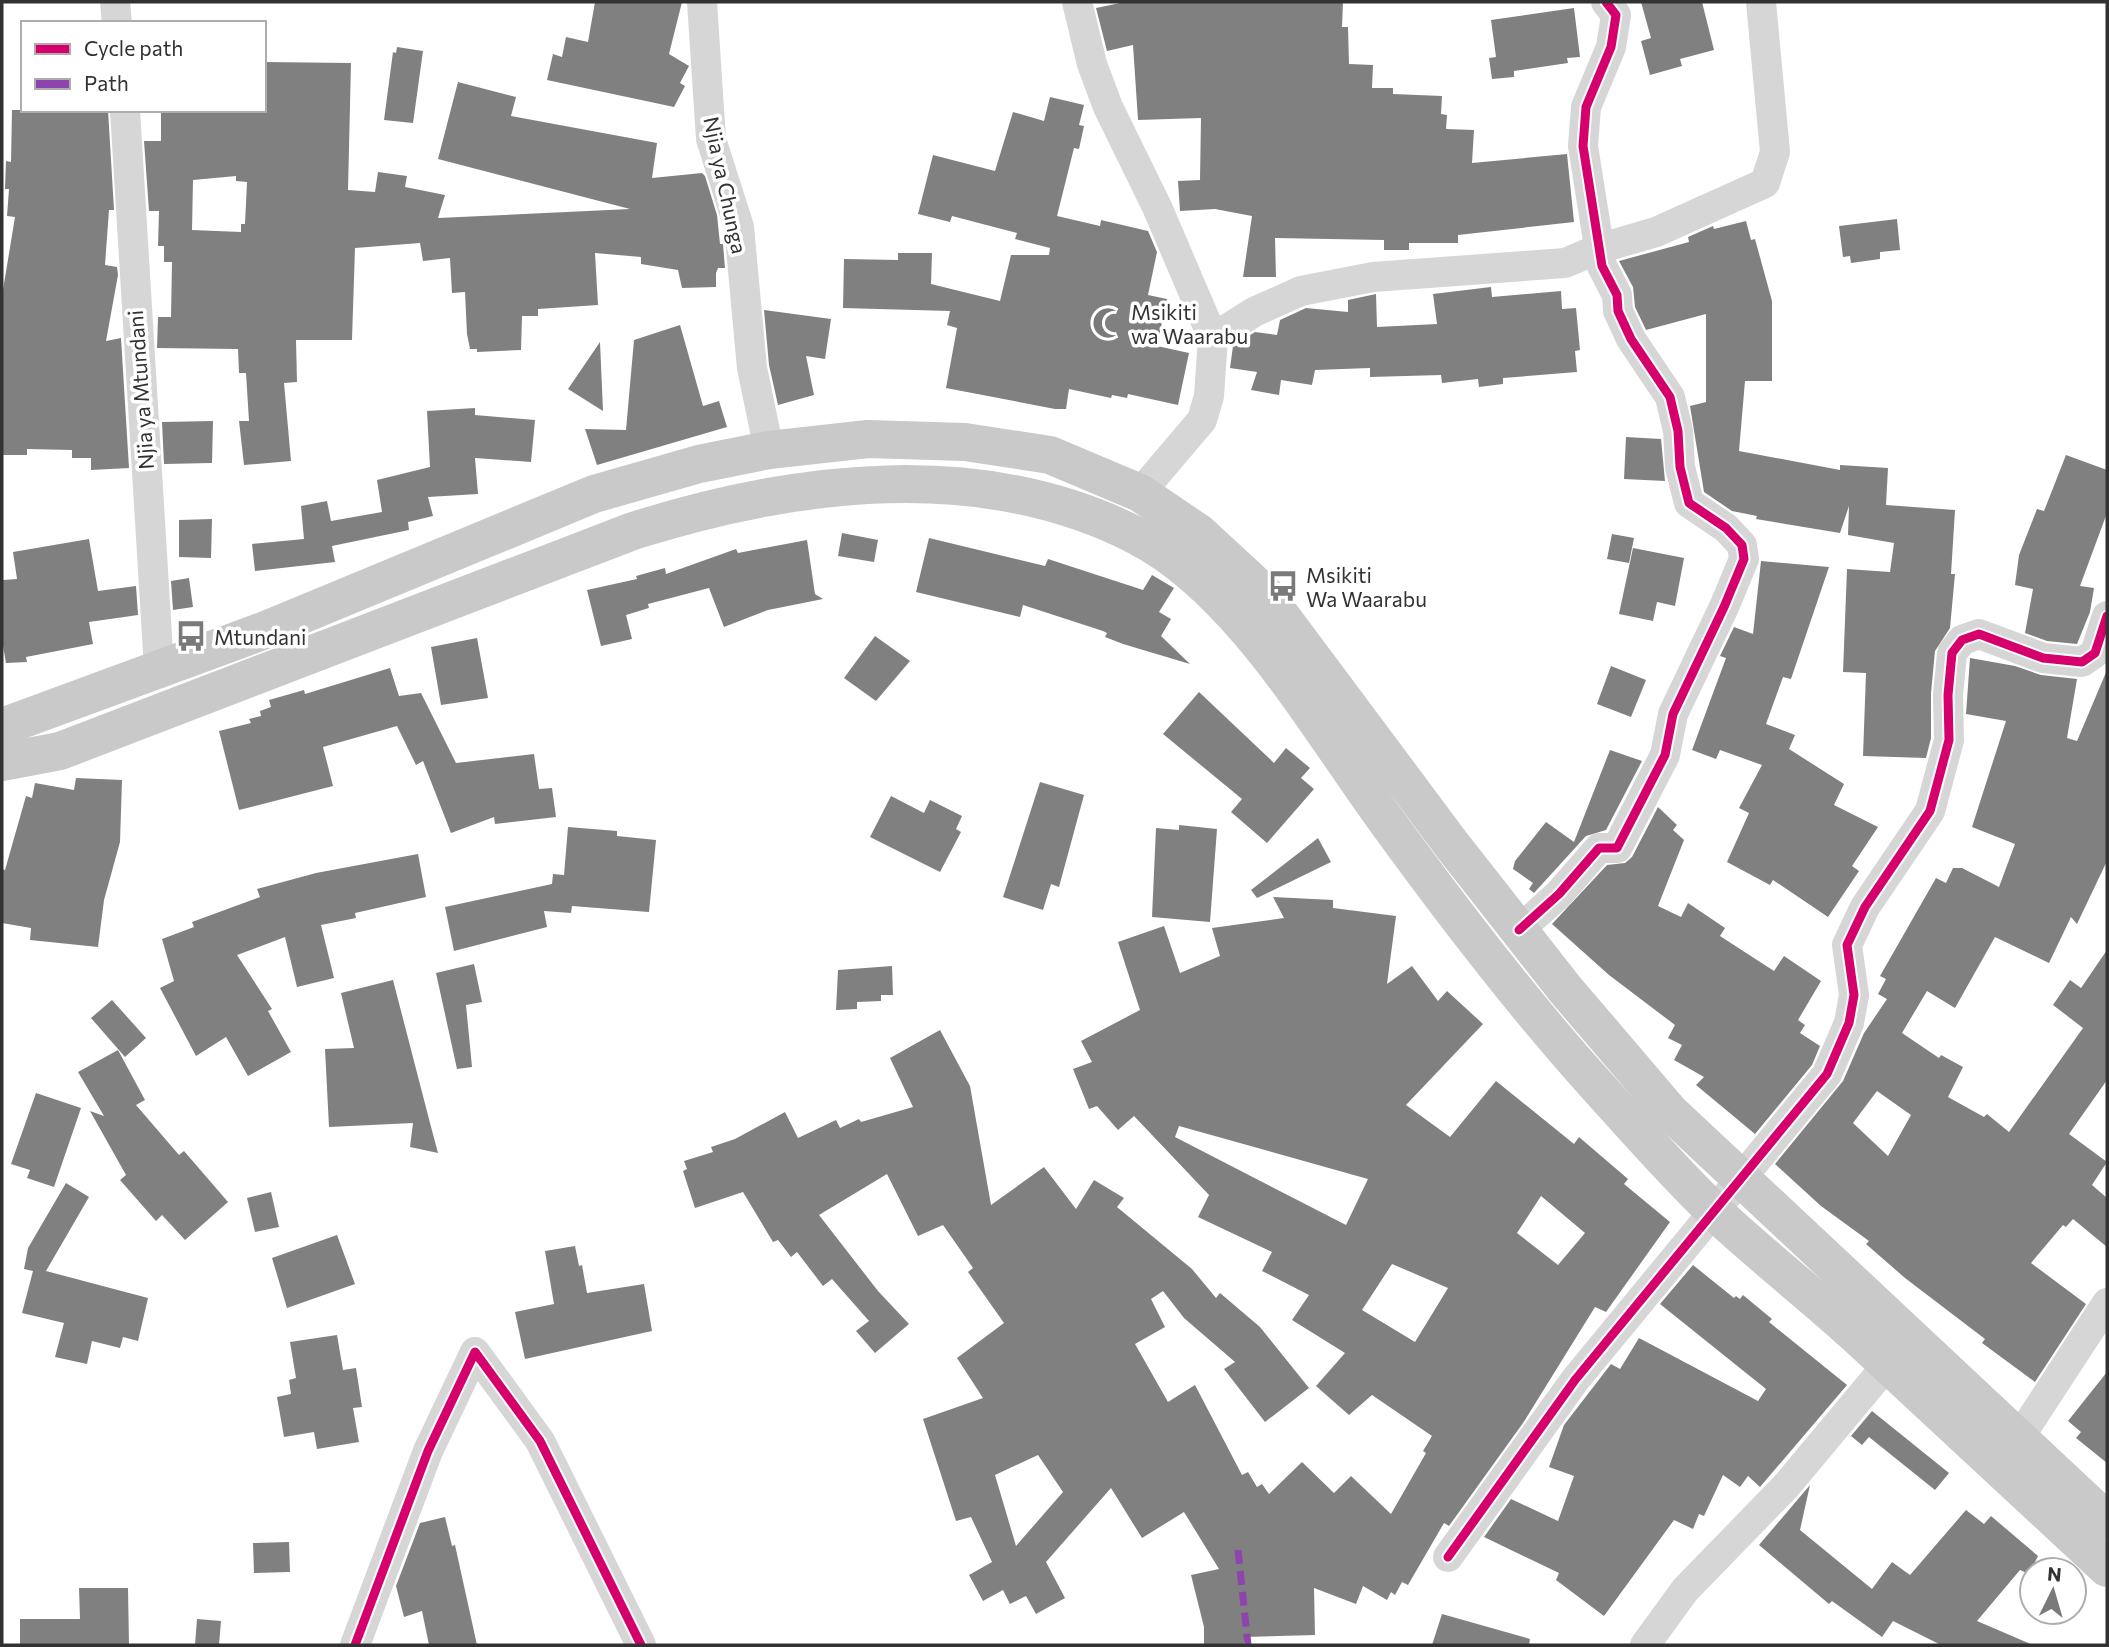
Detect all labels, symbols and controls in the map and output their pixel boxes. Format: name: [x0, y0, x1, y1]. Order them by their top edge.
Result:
legend: [21, 21, 266, 112]
text: Cycle path: [84, 35, 183, 60]
text: Path: [84, 70, 129, 95]
street label: Njia ya Chunga: [699, 114, 753, 256]
place label: Msikiti wa Waarabu: [1131, 299, 1248, 348]
mosque icon: Msikiti wa Waarabu: [1091, 306, 1125, 340]
street label: Njia ya Mtundani: [122, 309, 158, 471]
place label: Msikiti Wa Waarabu: [1306, 562, 1427, 611]
bus stop icon: Msikiti Wa Waarabu: [1266, 569, 1300, 603]
bus stop icon: Mtundani: [174, 619, 208, 653]
place label: Mtundani: [214, 624, 306, 649]
north arrow: [2018, 1556, 2088, 1626]
text: N: [2046, 1561, 2063, 1586]

